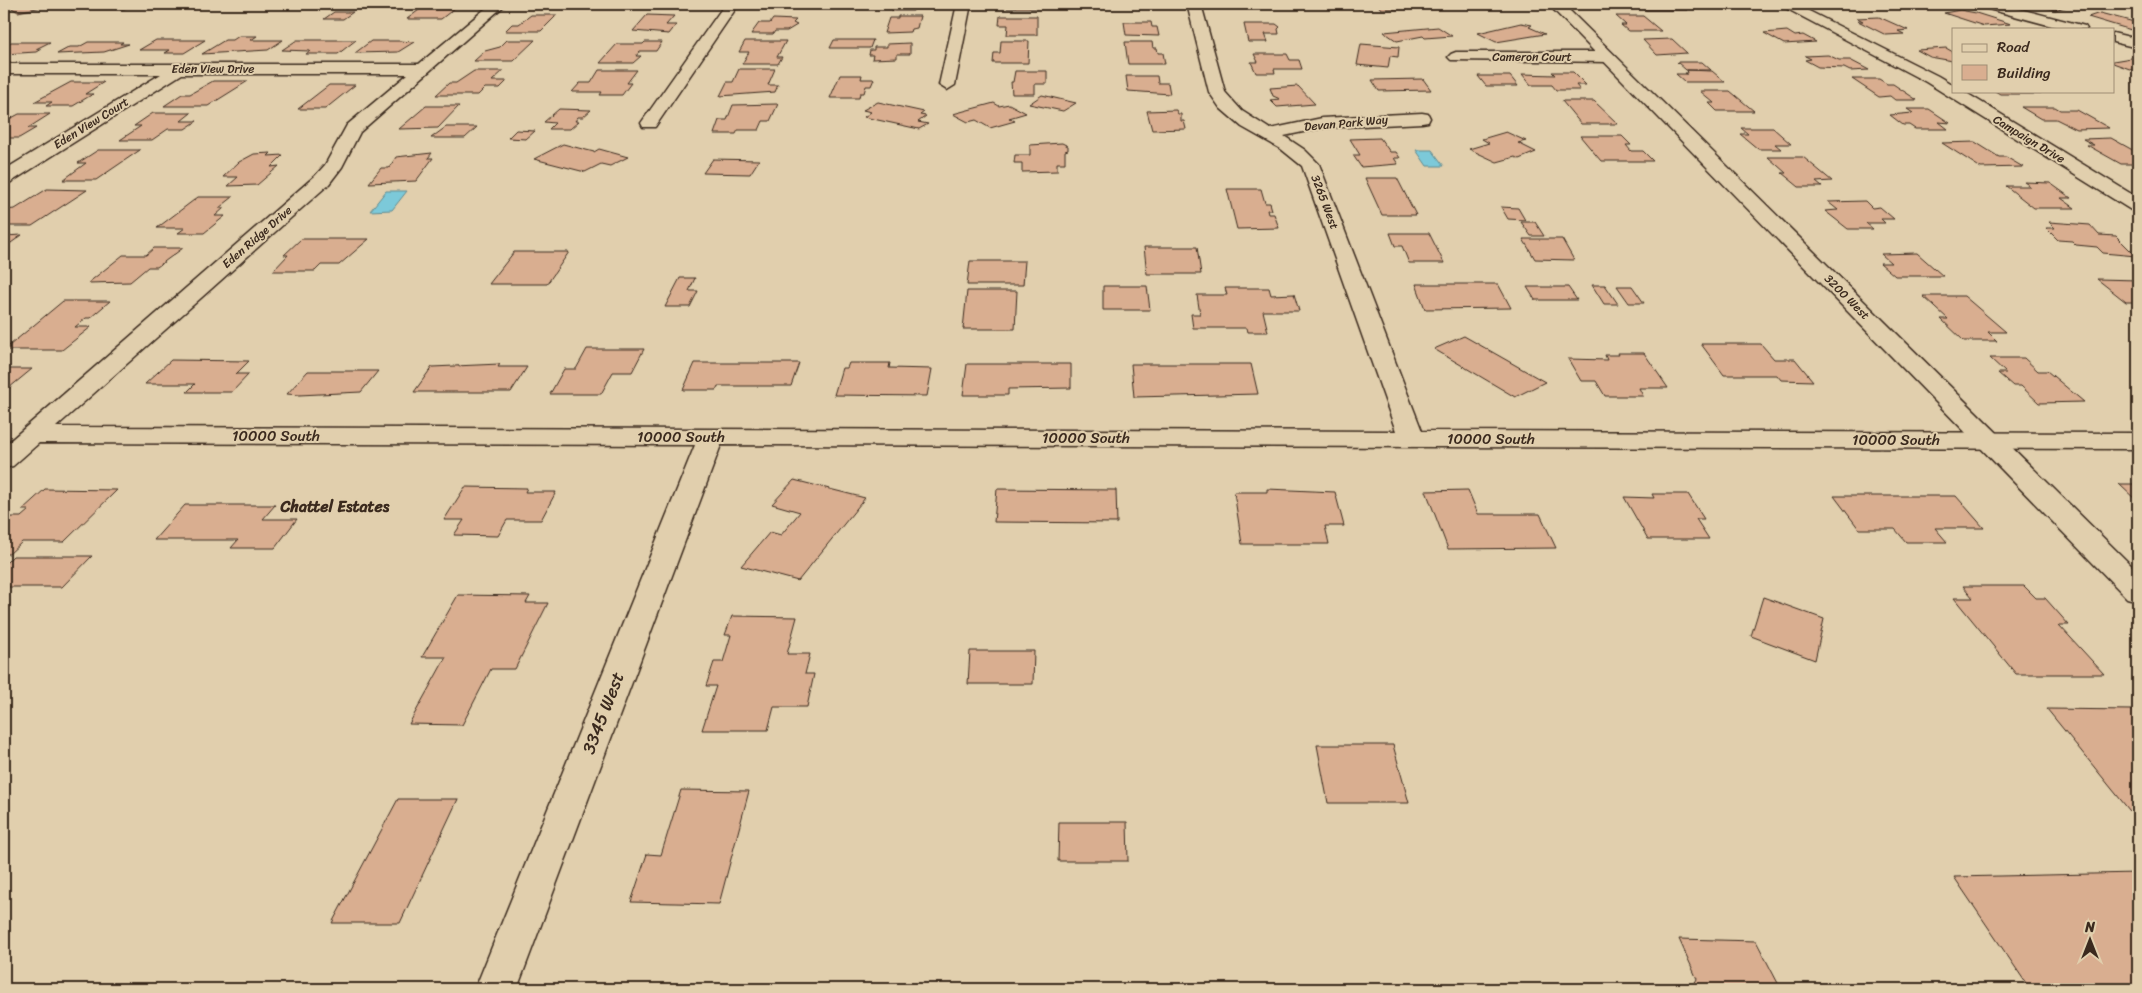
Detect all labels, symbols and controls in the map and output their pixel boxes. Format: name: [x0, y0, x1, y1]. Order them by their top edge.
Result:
legend: [1952, 28, 2114, 92]
text: Road: [1997, 34, 2030, 60]
street label: Cameron Court: [1492, 46, 1572, 68]
street label: Eden View Drive: [172, 58, 254, 80]
text: Building: [1997, 60, 2051, 86]
street label: Eden View Court: [49, 91, 133, 155]
street label: Devan Park Way: [1303, 108, 1389, 138]
street label: Campaign Drive: [1989, 109, 2069, 169]
street label: 3265 West: [1305, 171, 1345, 233]
street label: Eden Ridge Drive: [217, 200, 297, 274]
street label: 3200 West: [1819, 269, 1875, 325]
street label: 10000 South: [232, 423, 320, 449]
street label: 10000 South: [637, 424, 725, 450]
street label: 10000 South: [1042, 425, 1130, 451]
street label: 10000 South: [1447, 426, 1535, 452]
street label: 10000 South: [1852, 427, 1940, 453]
district label: Chattel Estates: [280, 492, 390, 521]
street label: 3345 West: [573, 667, 633, 759]
text: N: [2084, 915, 2095, 940]
north arrow: [2064, 916, 2114, 966]

